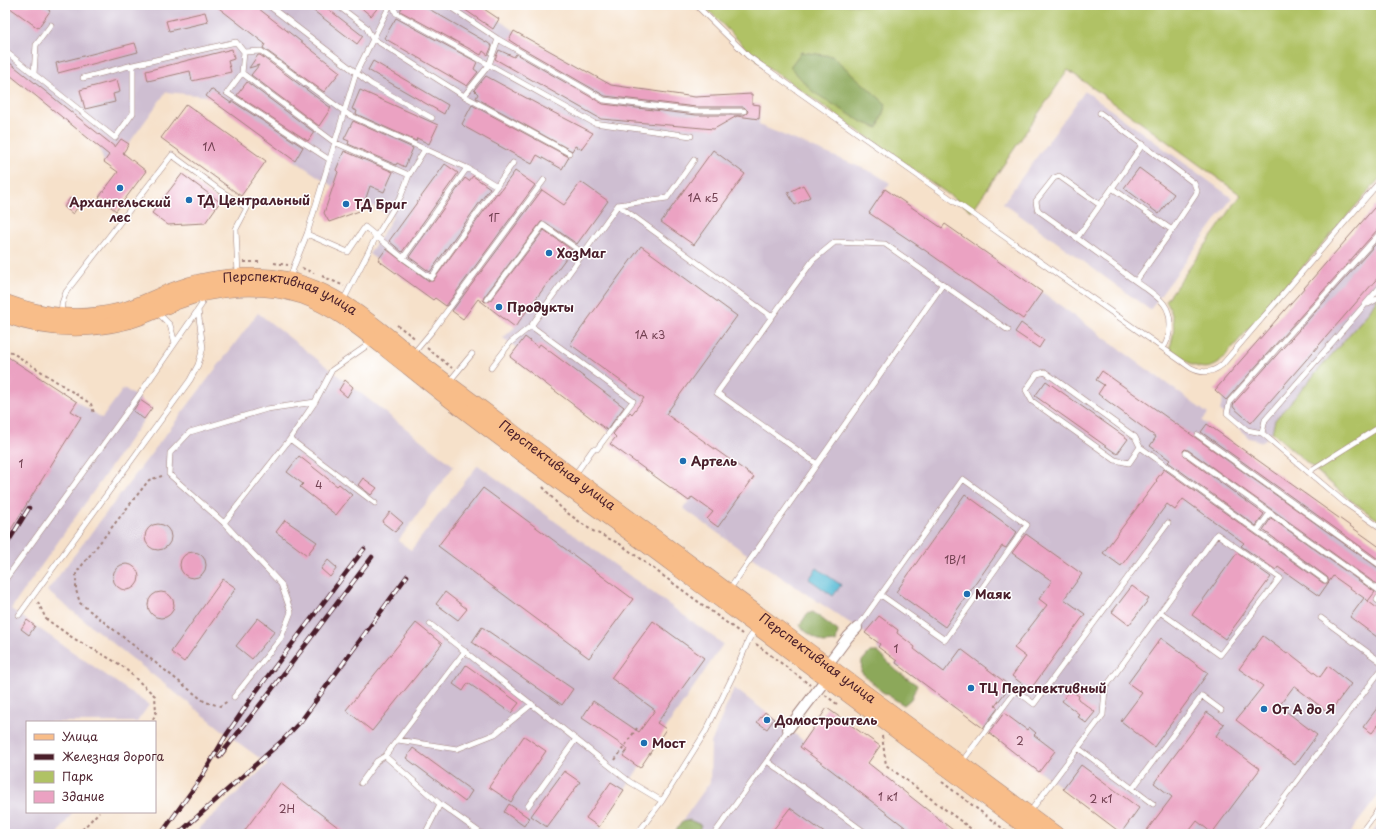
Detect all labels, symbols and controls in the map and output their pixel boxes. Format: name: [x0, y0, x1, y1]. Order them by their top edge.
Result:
house number: 1Л: [203, 138, 215, 155]
marker: Архангельский лес: [115, 183, 125, 193]
house number: 1А к5: [688, 189, 718, 206]
place label: ТД Центральный: [197, 190, 310, 209]
place label: Архангельский лес: [69, 192, 171, 226]
place label: ТД Бриг: [354, 194, 408, 213]
marker: ТД Центральный: [184, 195, 194, 205]
marker: ТД Бриг: [341, 199, 351, 209]
house number: 1Г: [489, 209, 499, 226]
place label: ХозМаг: [557, 243, 607, 262]
marker: ХозМаг: [544, 248, 554, 258]
street label: Перспективная улица: [222, 266, 362, 319]
place label: Продукты: [507, 297, 574, 316]
marker: Продукты: [494, 302, 504, 312]
house number: 1А к3: [635, 326, 665, 343]
street label: Перспективная улица: [496, 415, 621, 515]
place label: Артель: [691, 451, 737, 470]
house number: 1: [19, 455, 24, 472]
marker: Артель: [678, 456, 688, 466]
house number: 4: [315, 476, 323, 493]
house number: 1В/1: [944, 551, 966, 568]
place label: Маяк: [975, 584, 1012, 603]
marker: Маяк: [962, 589, 972, 599]
street label: Перспективная улица: [756, 608, 881, 707]
house number: 1: [894, 640, 899, 657]
place label: ТЦ Перспективный: [979, 678, 1107, 697]
marker: ТЦ Перспективный: [966, 683, 976, 693]
place label: От А до Я: [1272, 699, 1335, 718]
marker: От А до Я: [1259, 704, 1269, 714]
place label: Домостроитель: [774, 710, 877, 729]
marker: Домостроитель: [762, 715, 772, 725]
legend: [26, 721, 156, 813]
text: Улица: [62, 727, 98, 745]
house number: 2: [1016, 732, 1024, 749]
place label: Мост: [652, 733, 686, 752]
marker: Мост: [639, 738, 649, 748]
text: Железная дорога: [62, 747, 165, 765]
text: Парк: [62, 767, 94, 785]
text: Здание: [62, 787, 104, 805]
house number: 1 к1: [878, 788, 898, 805]
house number: 2 к1: [1090, 790, 1112, 807]
house number: 2Н: [279, 800, 295, 817]

